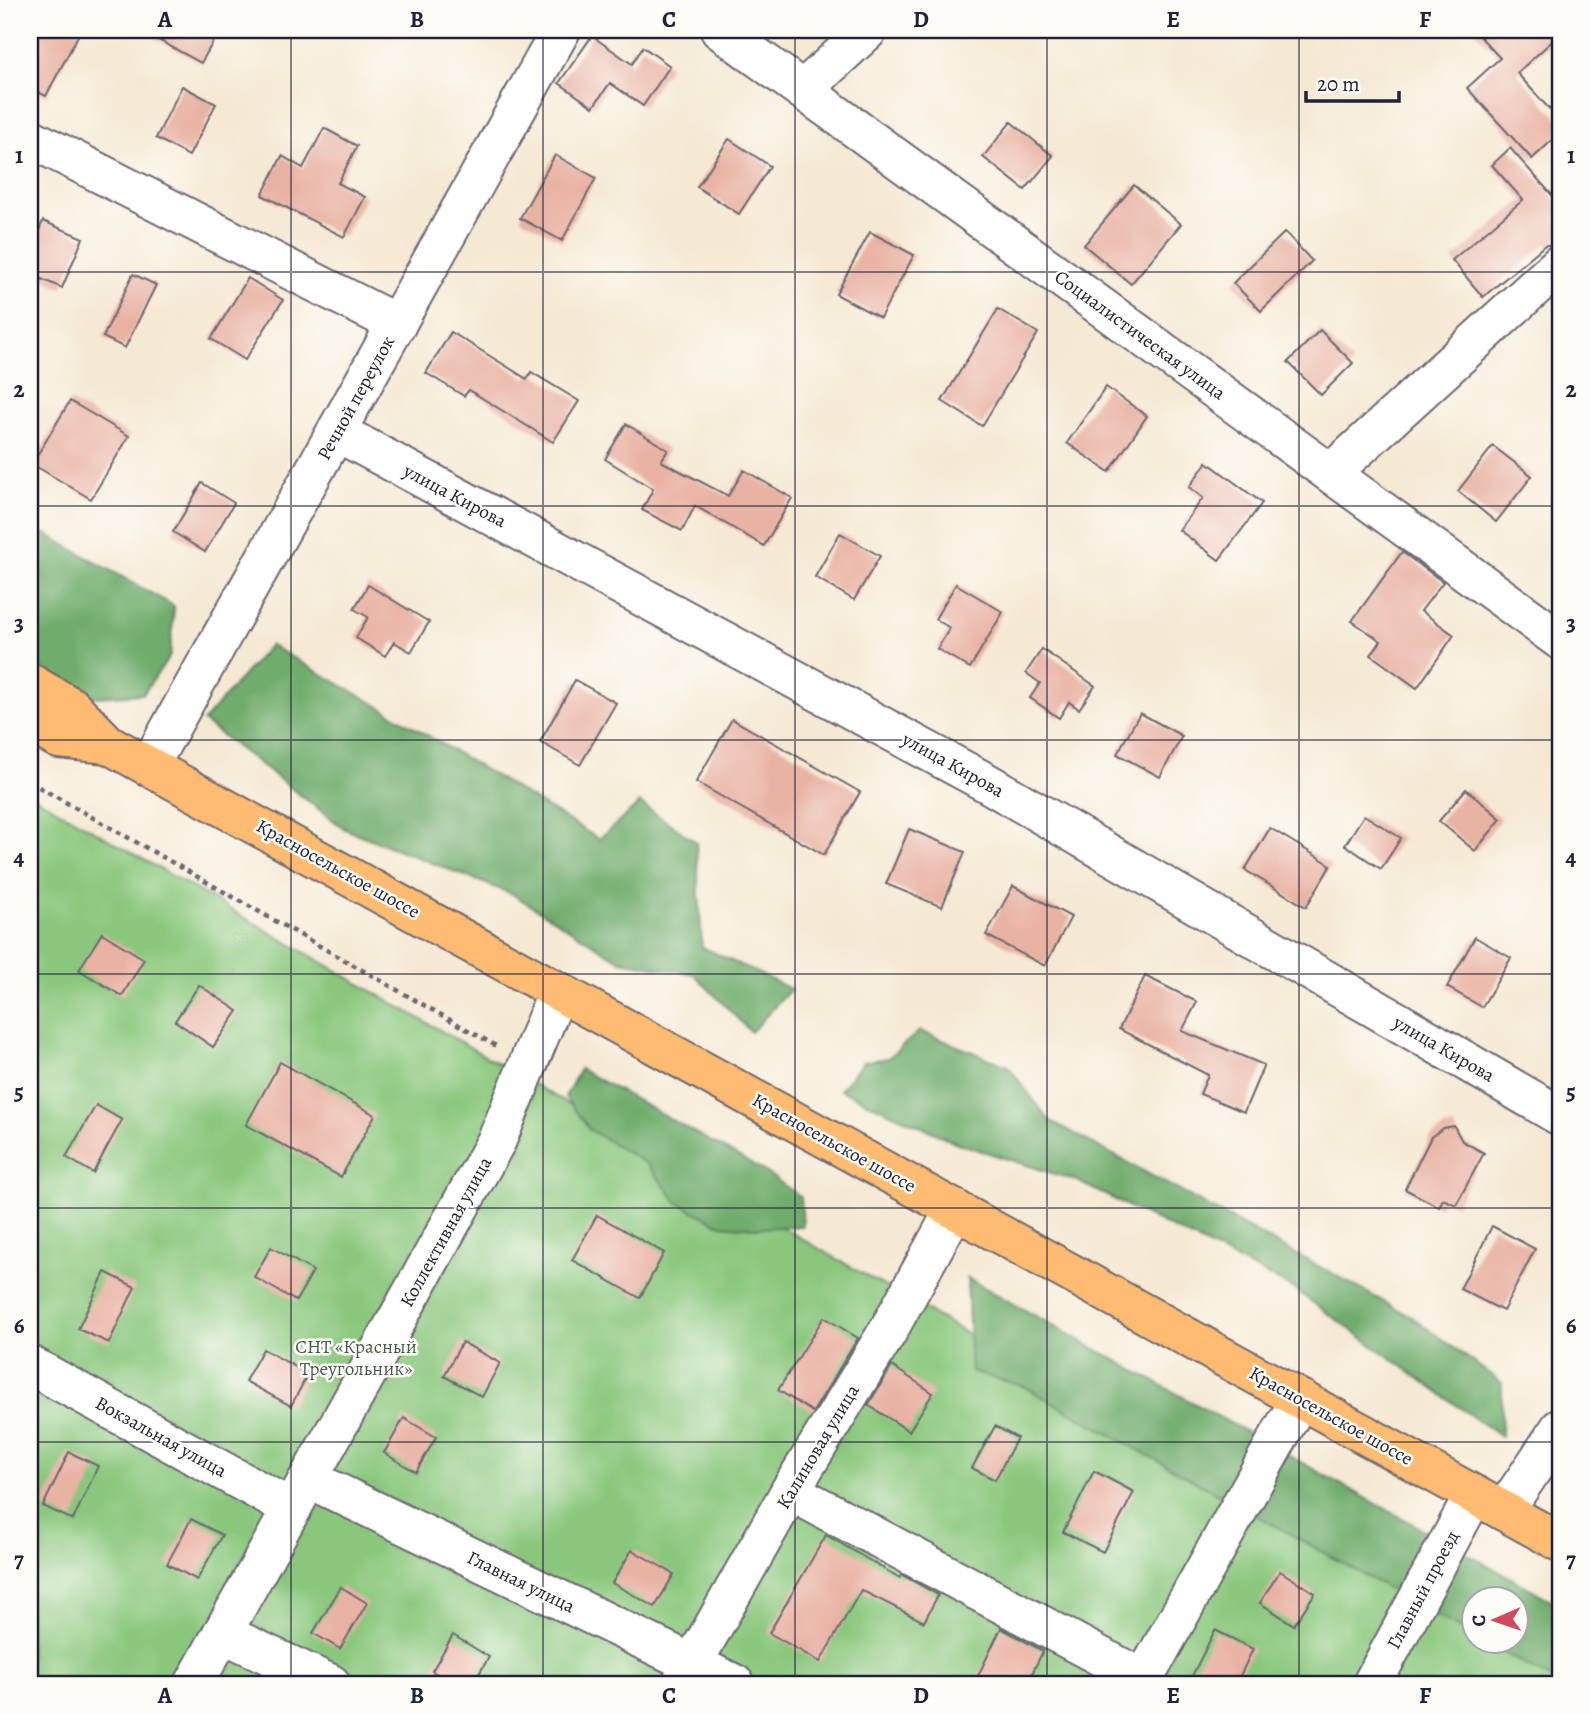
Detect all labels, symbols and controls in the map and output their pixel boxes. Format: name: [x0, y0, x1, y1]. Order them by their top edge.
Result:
text: A: [157, 4, 173, 35]
text: B: [410, 4, 424, 35]
text: C: [662, 4, 676, 35]
text: D: [913, 4, 929, 35]
text: E: [1166, 4, 1180, 35]
text: F: [1419, 4, 1432, 35]
scale bar: [1306, 60, 1399, 104]
text: 20 m: [1317, 70, 1360, 98]
text: 1: [15, 140, 23, 171]
text: 1: [1567, 140, 1575, 171]
street label: Социалистическая улица: [1049, 264, 1231, 406]
street label: Речной переулок: [311, 331, 401, 465]
text: 2: [13, 374, 25, 405]
text: 2: [1565, 374, 1577, 405]
street label: улица Кирова: [398, 458, 511, 534]
text: 3: [14, 608, 24, 639]
text: 3: [1566, 608, 1576, 639]
street label: улица Кирова: [896, 726, 1009, 804]
street label: Красносельское шоссе: [252, 813, 424, 925]
text: 4: [14, 842, 25, 873]
text: 4: [1566, 842, 1577, 873]
street label: улица Кирова: [1388, 1009, 1500, 1089]
text: 5: [14, 1076, 24, 1107]
text: 5: [1566, 1076, 1576, 1107]
street label: Красносельское шоссе: [748, 1087, 920, 1199]
street label: Коллективная улица: [394, 1152, 498, 1312]
text: 6: [14, 1310, 25, 1341]
text: 6: [1566, 1310, 1577, 1341]
park label: СНТ «Красный Треугольник»: [295, 1334, 417, 1382]
street label: Красносельское шоссе: [1245, 1360, 1417, 1472]
street label: Калиновая улица: [771, 1380, 866, 1514]
street label: Вокзальная улица: [91, 1390, 232, 1484]
street label: Главный проезд: [1381, 1526, 1465, 1654]
text: 7: [14, 1544, 24, 1575]
text: 7: [1566, 1544, 1576, 1575]
street label: Главная улица: [463, 1545, 579, 1619]
north arrow: [1460, 1584, 1530, 1654]
text: С: [1466, 1614, 1492, 1627]
text: A: [157, 1680, 173, 1711]
text: B: [410, 1680, 424, 1711]
text: C: [662, 1680, 676, 1711]
text: D: [913, 1680, 929, 1711]
text: E: [1166, 1680, 1180, 1711]
text: F: [1419, 1680, 1432, 1711]

